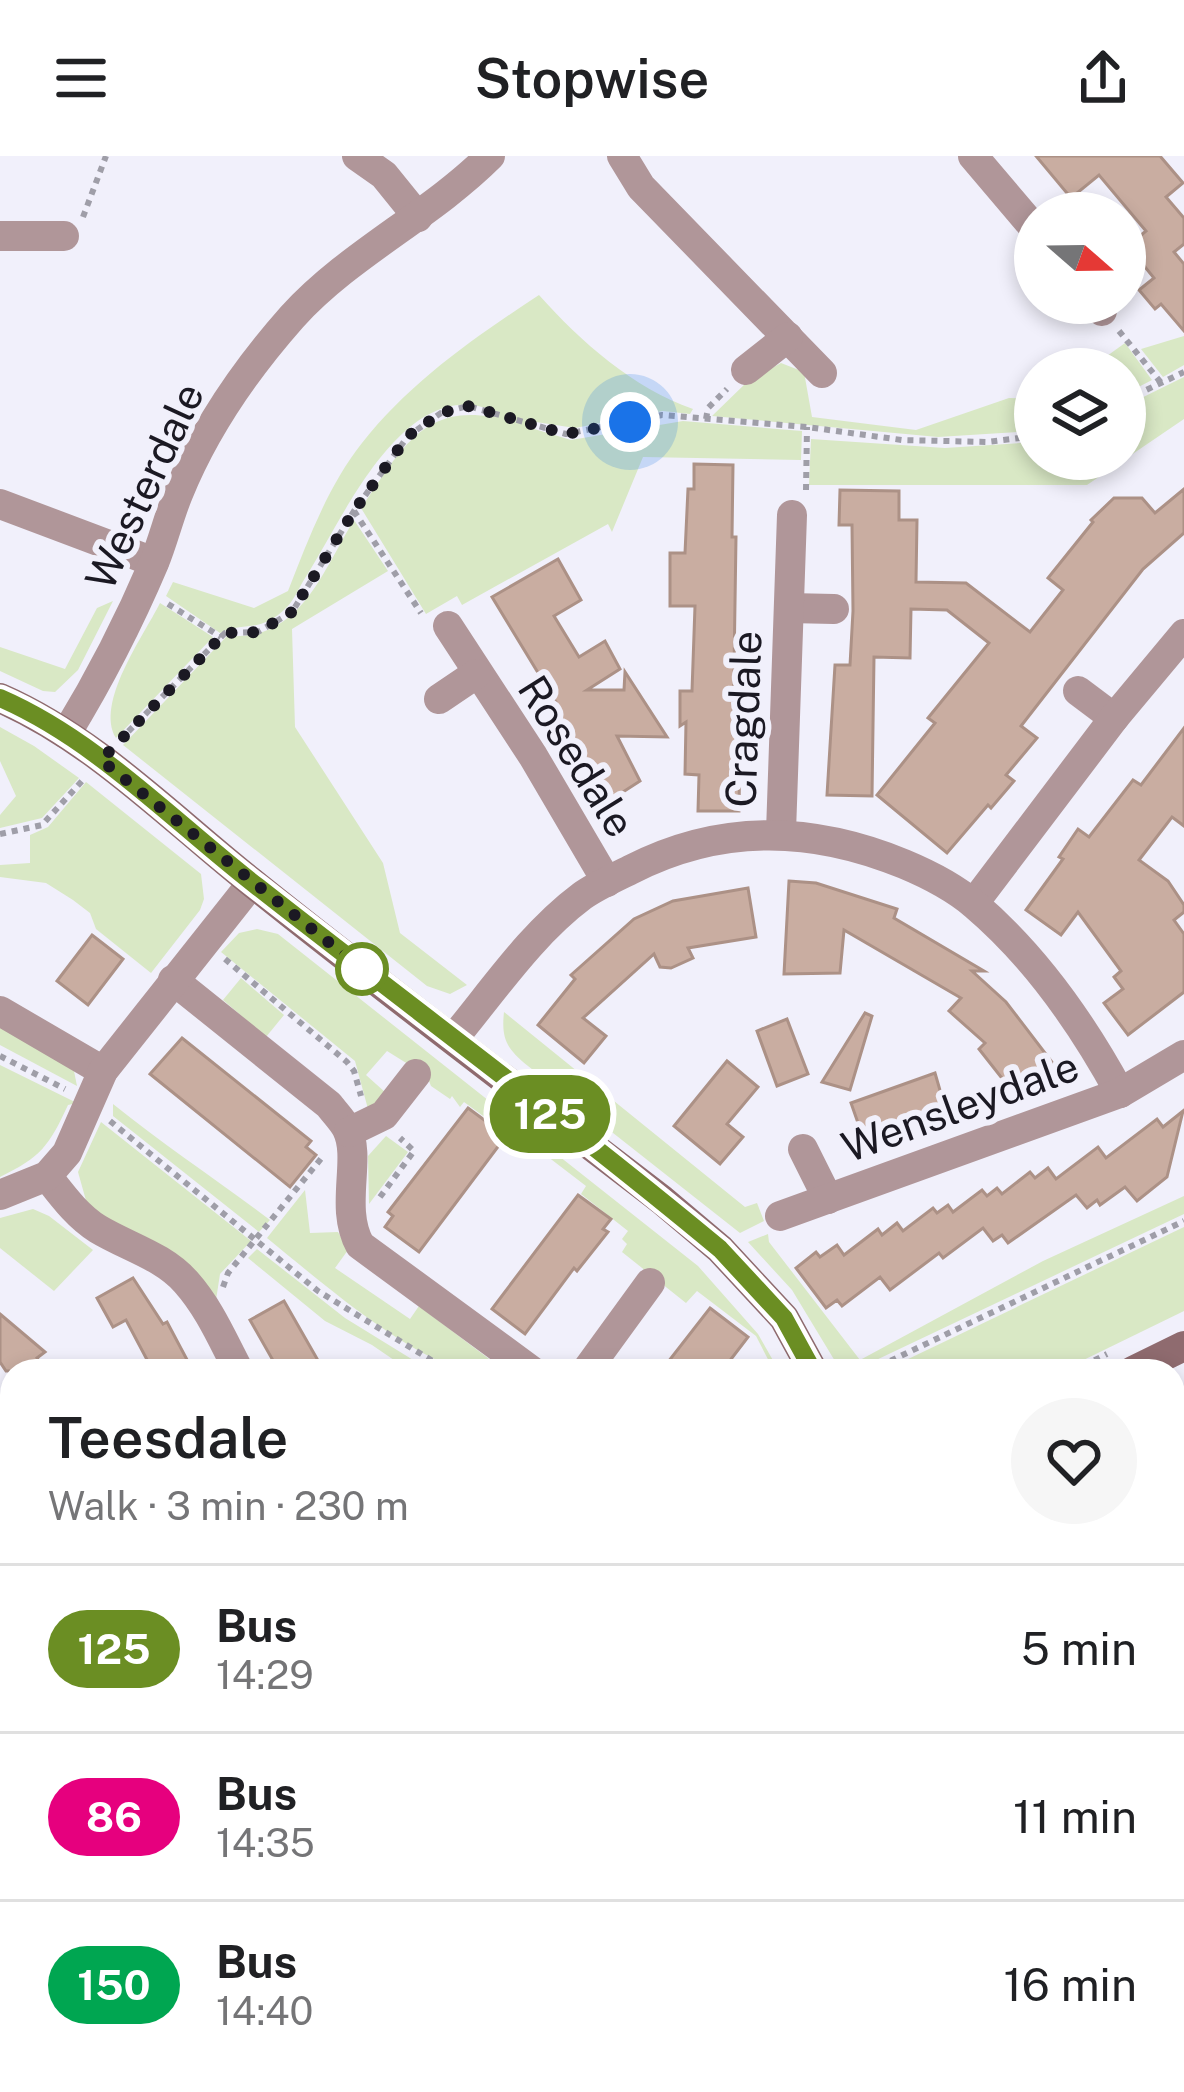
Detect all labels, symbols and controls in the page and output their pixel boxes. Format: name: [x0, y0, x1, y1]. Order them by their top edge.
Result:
icon: menu: [48, 45, 114, 111]
icon: share: [1070, 45, 1136, 111]
text: Stopwise: [475, 47, 709, 110]
north arrow: [1014, 192, 1146, 324]
map controls: [1014, 192, 1146, 480]
button: layers: [1014, 348, 1146, 480]
street label: Westerdale: [75, 375, 213, 597]
your location: [600, 392, 660, 452]
street label: Cragdale: [715, 630, 771, 808]
street label: Rosedale: [508, 667, 646, 845]
unlabelled marker: [337, 944, 387, 994]
street label: Wensleydale: [835, 1041, 1085, 1171]
line badge: 125: [481, 1075, 619, 1153]
text: 125: [514, 1089, 587, 1138]
button: heart: [1011, 1398, 1137, 1524]
text: Teesdale: [48, 1404, 288, 1471]
text: Walk · 3 min · 230 m: [48, 1483, 409, 1529]
text: Bus: [216, 1599, 297, 1652]
text: 5 min: [1021, 1622, 1137, 1675]
text: 125: [78, 1624, 151, 1673]
text: 14:29: [216, 1652, 314, 1698]
text: Bus: [216, 1767, 297, 1820]
text: 11 min: [1013, 1790, 1137, 1843]
text: 86: [86, 1792, 142, 1841]
text: 14:35: [216, 1820, 315, 1866]
text: Bus: [216, 1935, 297, 1988]
text: 16 min: [1003, 1958, 1137, 2011]
text: 150: [77, 1960, 151, 2009]
text: 14:40: [216, 1988, 313, 2034]

